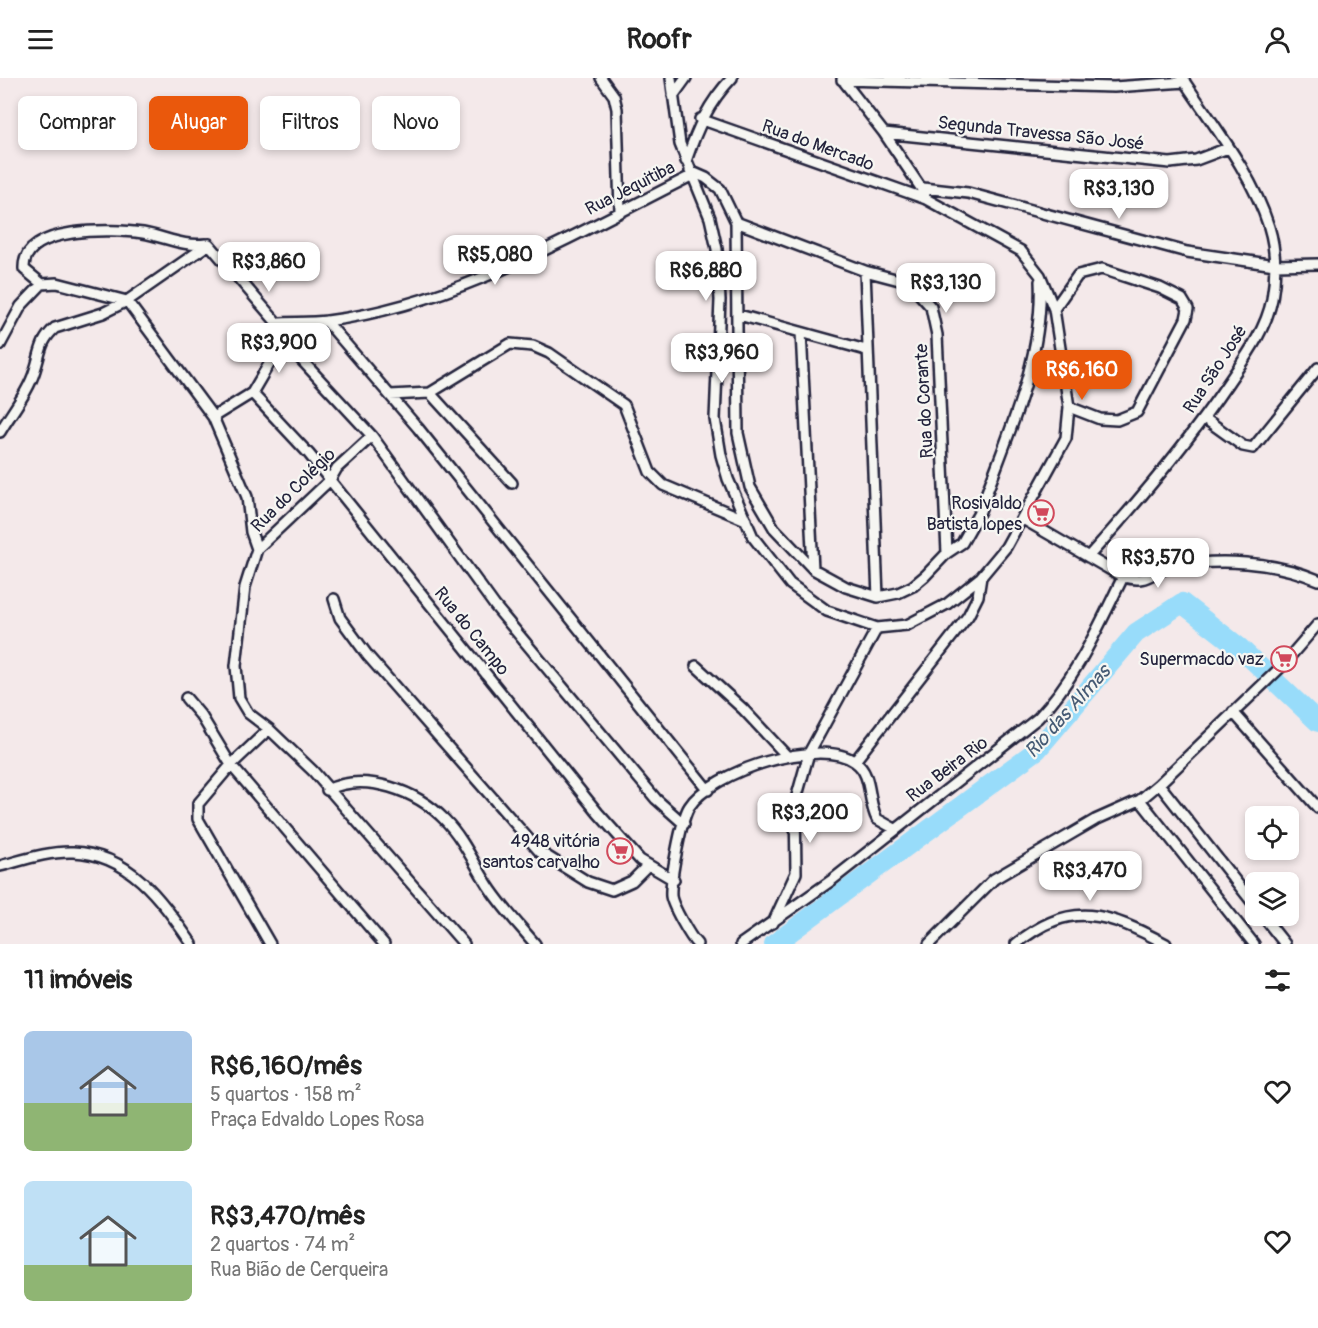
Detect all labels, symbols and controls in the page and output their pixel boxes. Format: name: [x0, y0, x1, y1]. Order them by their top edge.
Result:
icon: menu: [24, 23, 57, 56]
text: Roofr: [626, 23, 692, 56]
icon: person: [1261, 23, 1294, 56]
chip: Comprar: [18, 96, 137, 150]
chip: Alugar: [149, 96, 248, 150]
chip: Filtros: [260, 96, 360, 150]
chip: Novo: [372, 96, 460, 150]
street label: Segunda Travessa São José: [937, 111, 1145, 156]
street label: Rua do Mercado: [759, 115, 877, 177]
street label: Rua Jequitiba: [582, 156, 679, 221]
pin: R$3,130: [1064, 169, 1174, 220]
text: R$3,130: [1083, 176, 1155, 201]
pin: R$5,080: [440, 235, 550, 286]
pin: R$3,860: [214, 242, 324, 293]
text: R$5,080: [457, 242, 533, 267]
text: R$3,860: [232, 249, 306, 274]
pin: R$6,880: [651, 251, 761, 302]
text: R$6,880: [670, 258, 742, 283]
pin: R$3,130: [891, 263, 1001, 314]
text: R$3,130: [910, 270, 982, 295]
street label: Rua São José: [1178, 321, 1253, 418]
pin: R$3,900: [224, 323, 334, 374]
text: R$3,900: [241, 330, 317, 355]
pin: R$3,960: [667, 333, 777, 384]
text: R$3,960: [685, 340, 759, 365]
street label: Rua do Corante: [910, 343, 939, 459]
pin: R$6,160: [1027, 350, 1137, 401]
text: R$6,160: [1046, 357, 1118, 382]
street label: Rua do Colégio: [246, 443, 341, 537]
place label: Rosivaldo Batista lopes: [926, 492, 1022, 536]
supermarket icon: Rosivaldo Batista lopes: [1026, 498, 1056, 528]
pin: R$3,570: [1103, 538, 1213, 589]
text: R$3,570: [1121, 545, 1195, 570]
street label: Rua do Campo: [429, 582, 515, 681]
supermarket icon: Supermacdo vaz: [1269, 644, 1299, 674]
place label: Supermacdo vaz: [1139, 648, 1264, 671]
water label: Rio das Almas: [1019, 658, 1117, 763]
street label: Rua Beira Rio: [902, 731, 993, 807]
pin: R$3,200: [755, 793, 865, 844]
text: R$3,200: [771, 800, 849, 825]
map controls: [1245, 806, 1299, 926]
button: locate: [1245, 806, 1299, 860]
place label: 4948 vitória santos carvalho: [482, 830, 600, 874]
supermarket icon: 4948 vitória santos carvalho: [605, 836, 635, 866]
pin: R$3,470: [1035, 851, 1145, 902]
text: R$3,470: [1053, 858, 1127, 883]
button: layers: [1245, 872, 1299, 926]
text: 11 imóveis: [24, 964, 132, 996]
icon: filters: [1261, 964, 1294, 997]
text: R$6,160/mês: [210, 1050, 362, 1082]
icon: home: [72, 1055, 144, 1127]
icon: heart: [1261, 1075, 1294, 1108]
text: 5 quartos · 158 m²: [210, 1082, 362, 1107]
text: Praça Edvaldo Lopes Rosa: [210, 1107, 424, 1132]
text: R$3,470/mês: [210, 1200, 365, 1232]
icon: home: [72, 1205, 144, 1277]
icon: heart: [1261, 1225, 1294, 1258]
text: 2 quartos · 74 m²: [210, 1232, 355, 1257]
text: Rua Bião de Cerqueira: [210, 1257, 388, 1282]

